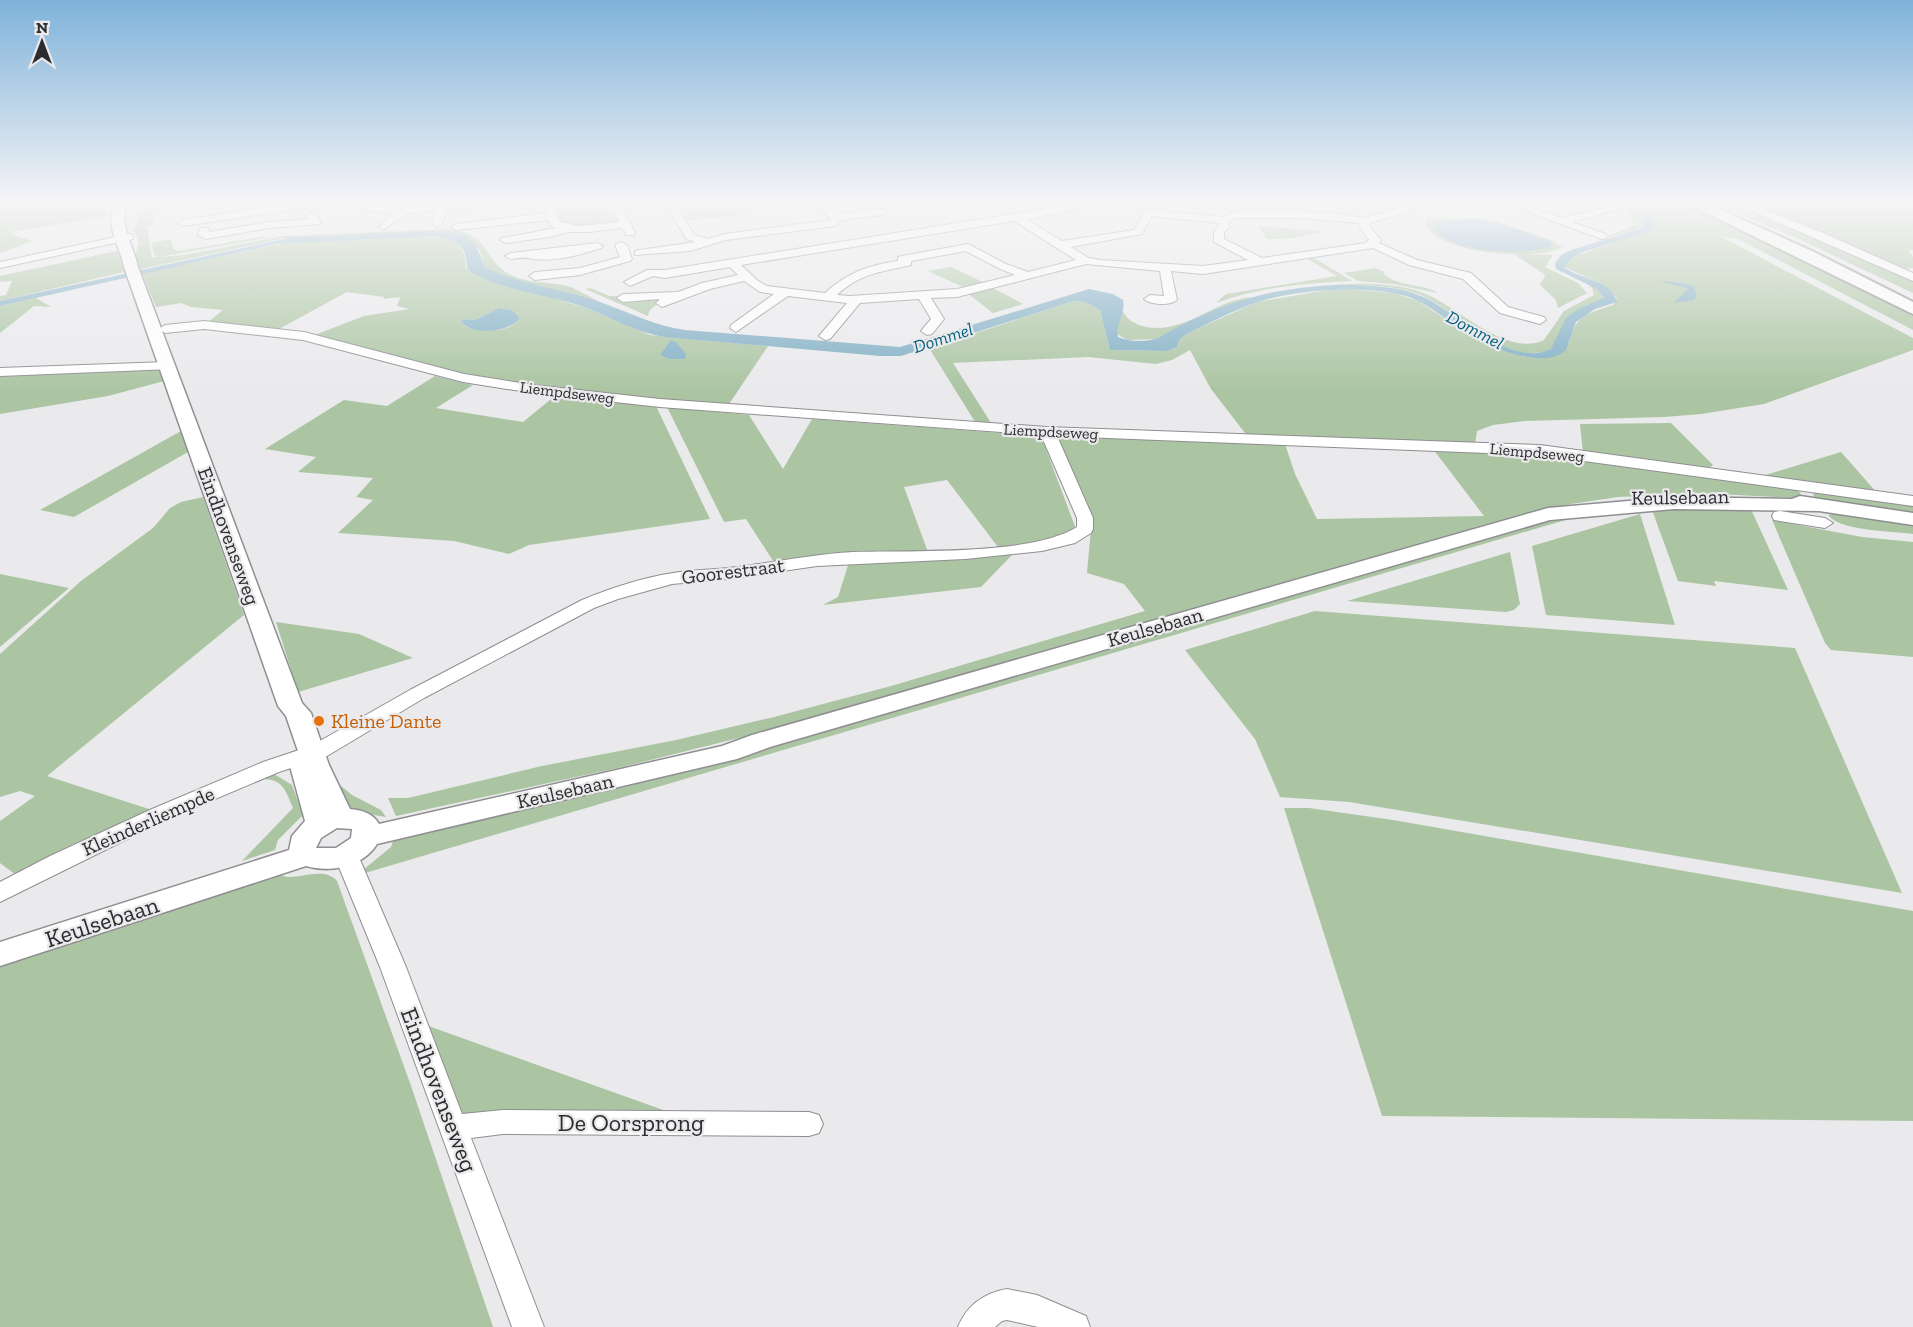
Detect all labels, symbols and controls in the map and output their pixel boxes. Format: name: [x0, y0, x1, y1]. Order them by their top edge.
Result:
north arrow: [12, 12, 72, 72]
text: N: [36, 18, 48, 37]
water label: Dommel: [1443, 306, 1507, 354]
water label: Dommel: [910, 318, 976, 358]
street label: Liempdseweg: [519, 377, 615, 408]
street label: Liempdseweg: [1003, 420, 1099, 443]
street label: Liempdseweg: [1489, 439, 1585, 466]
street label: Eindhovenseweg: [193, 464, 265, 608]
street label: Keulsebaan: [1631, 484, 1730, 510]
street label: Goorestraat: [680, 553, 786, 589]
street label: Keulsebaan: [1105, 602, 1206, 652]
place label: Kleine Dante: [331, 709, 442, 733]
marker: Kleine Dante: [312, 714, 326, 728]
street label: Keulsebaan: [515, 768, 616, 814]
street label: Kleinderliempde: [78, 781, 218, 861]
street label: Keulsebaan: [41, 889, 162, 953]
street label: Eindhovenseweg: [395, 1003, 484, 1176]
street label: De Oorsprong: [558, 1108, 704, 1137]

